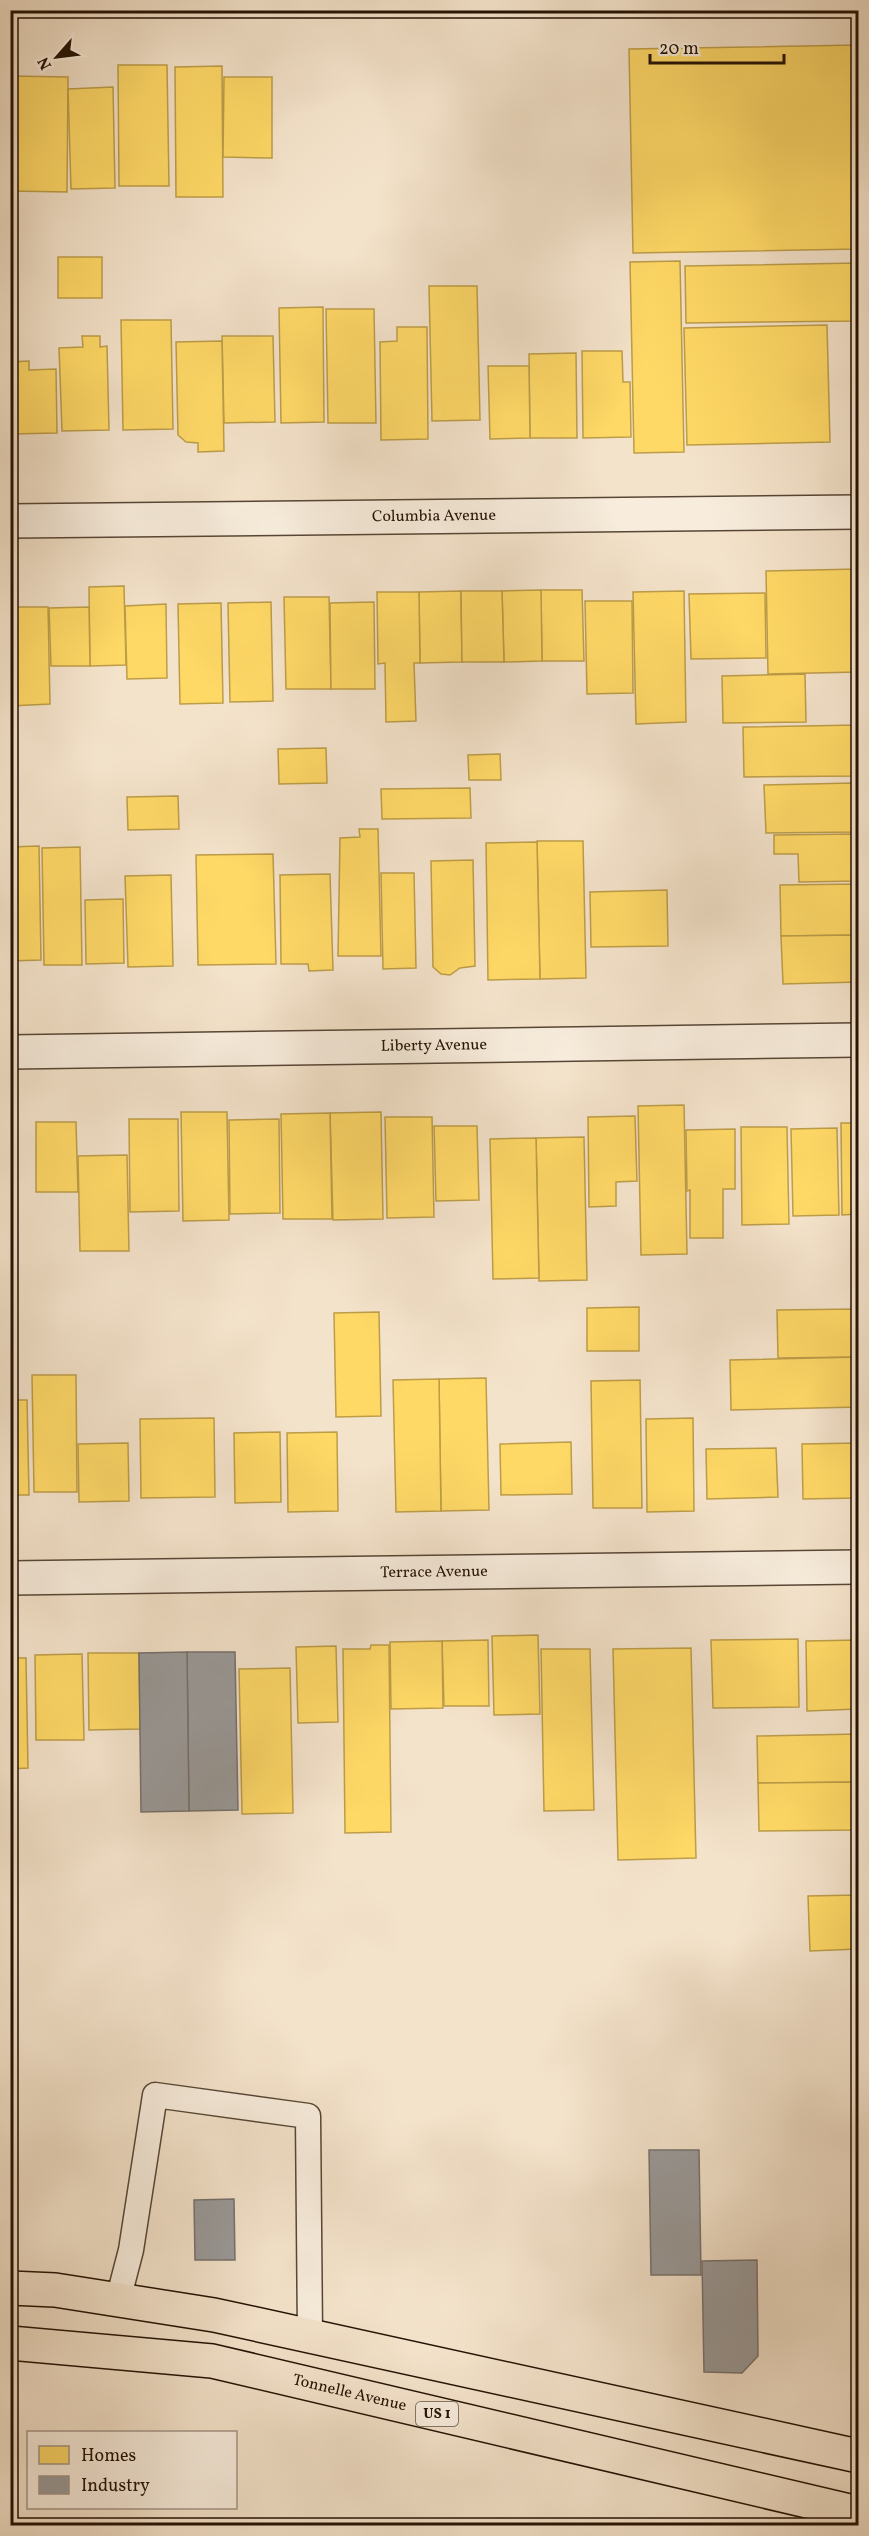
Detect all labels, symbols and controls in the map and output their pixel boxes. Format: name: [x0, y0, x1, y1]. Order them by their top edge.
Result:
north arrow: [27, 27, 87, 87]
scale bar: [650, 27, 784, 65]
text: 20 m: [659, 37, 699, 62]
text: N: [33, 52, 58, 73]
street label: Columbia Avenue: [372, 505, 496, 528]
street label: Liberty Avenue: [381, 1034, 487, 1058]
street label: Terrace Avenue: [380, 1561, 488, 1584]
street label: Tonnelle Avenue: [290, 2369, 409, 2417]
road number: US 1: [416, 2402, 458, 2426]
legend: [27, 2431, 237, 2509]
text: Homes: [81, 2444, 136, 2469]
text: Industry: [81, 2474, 150, 2499]

